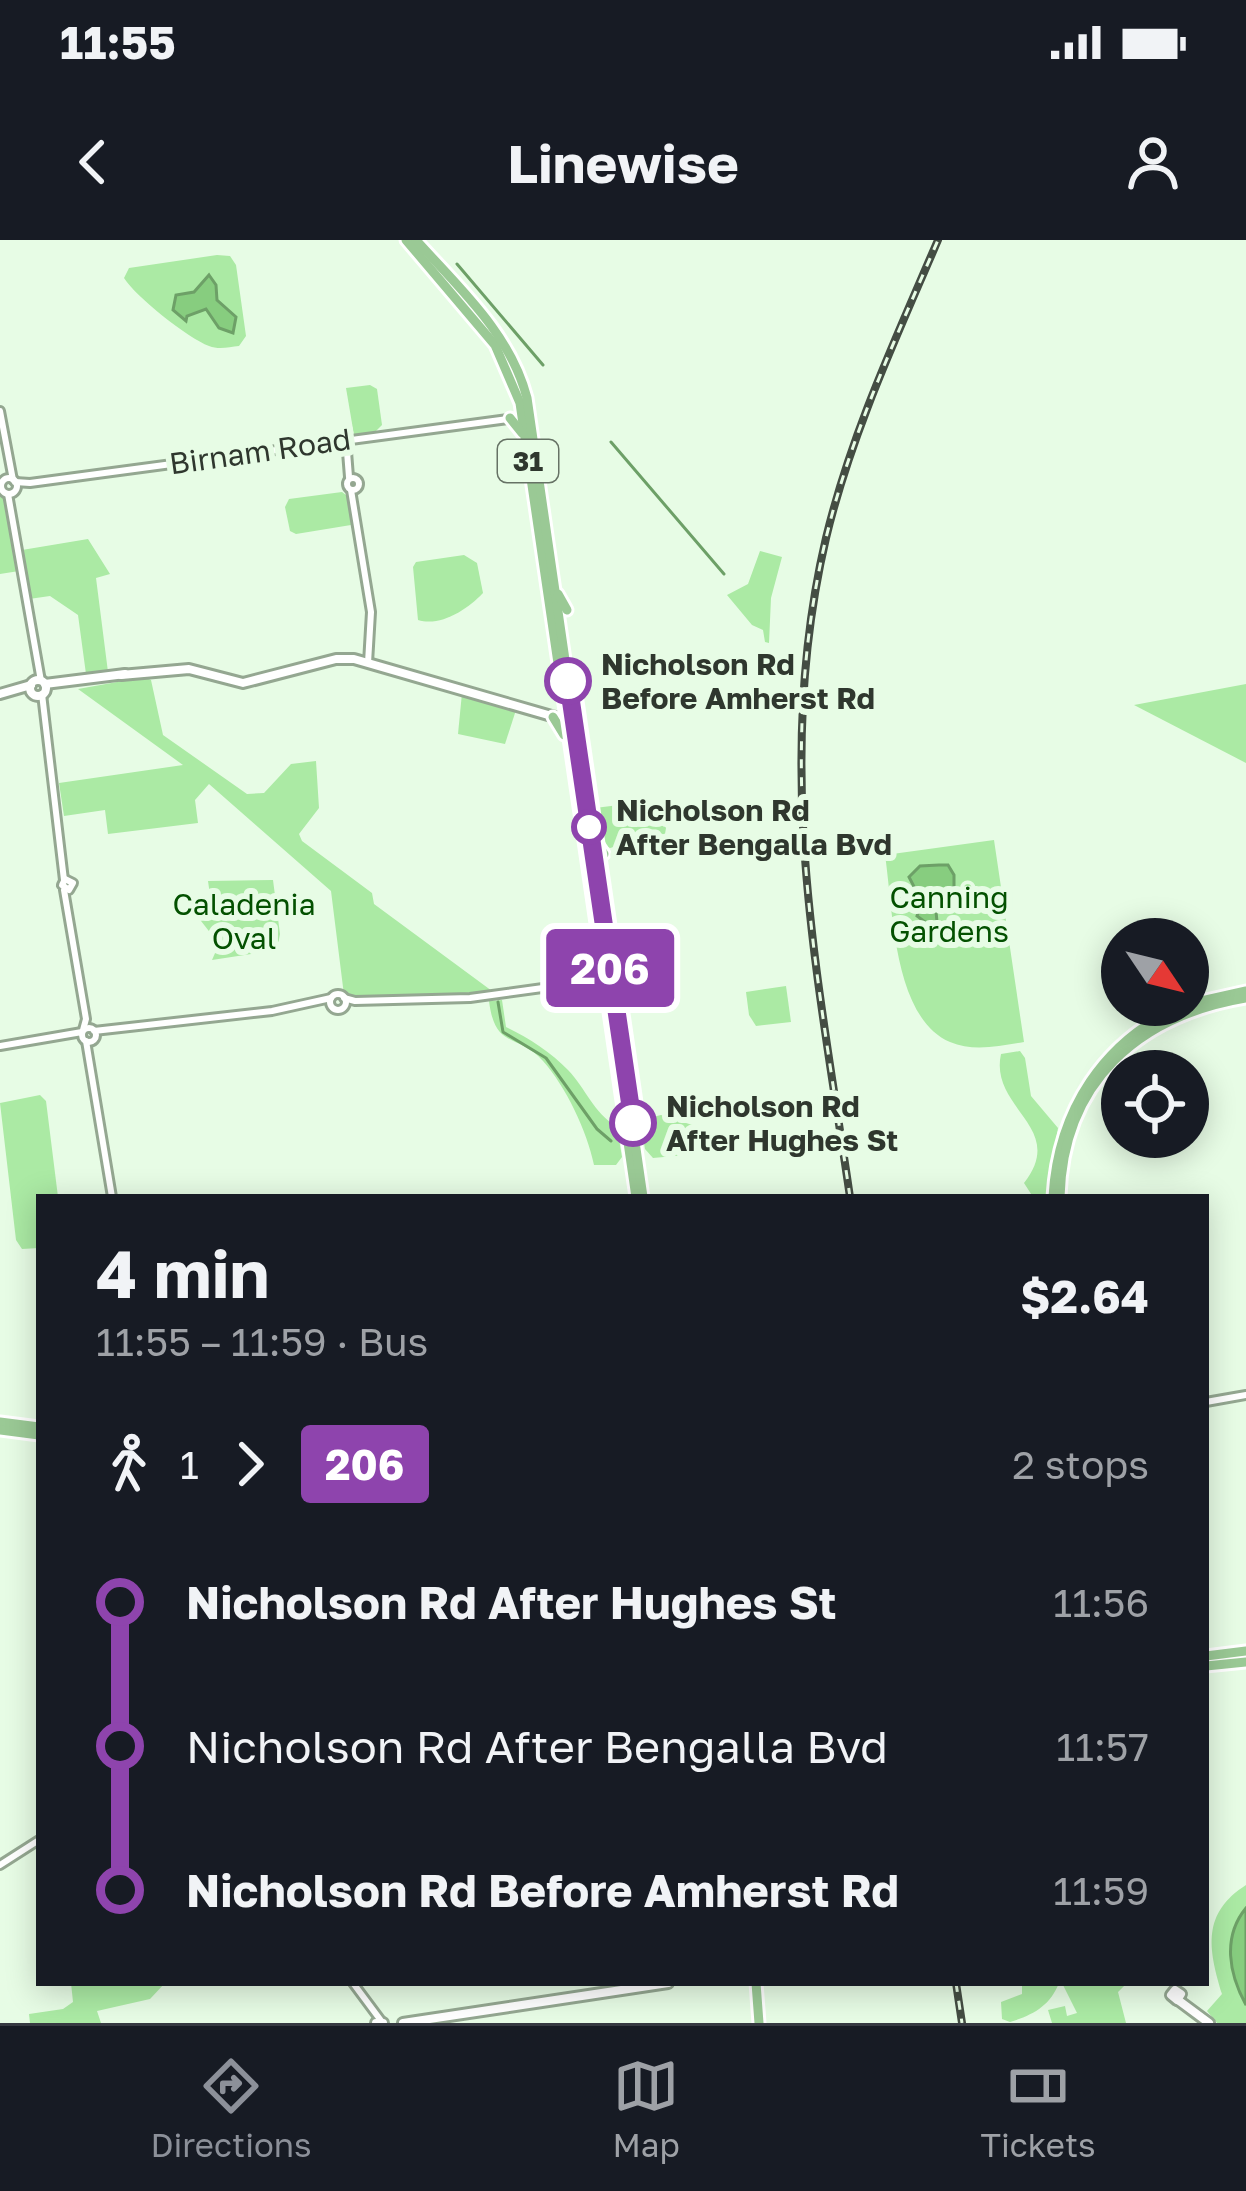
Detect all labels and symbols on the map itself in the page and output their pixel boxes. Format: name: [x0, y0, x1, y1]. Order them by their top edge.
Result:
street label: Birnam Road: [167, 420, 353, 482]
road number: 31: [498, 440, 558, 482]
place label: Nicholson Rd Before Amherst Rd: [601, 646, 875, 716]
marker: Nicholson Rd Before Amherst Rd: [546, 659, 590, 703]
place label: Nicholson Rd After Bengalla Bvd: [616, 792, 892, 862]
marker: Nicholson Rd After Bengalla Bvd: [573, 811, 605, 843]
park label: Canning Gardens: [889, 879, 1009, 949]
park label: Caladenia Oval: [172, 886, 316, 956]
north arrow: [1101, 918, 1209, 1026]
line badge: 206: [541, 929, 679, 1007]
place label: Nicholson Rd After Hughes St: [666, 1088, 898, 1158]
marker: Nicholson Rd After Hughes St: [611, 1101, 655, 1145]

